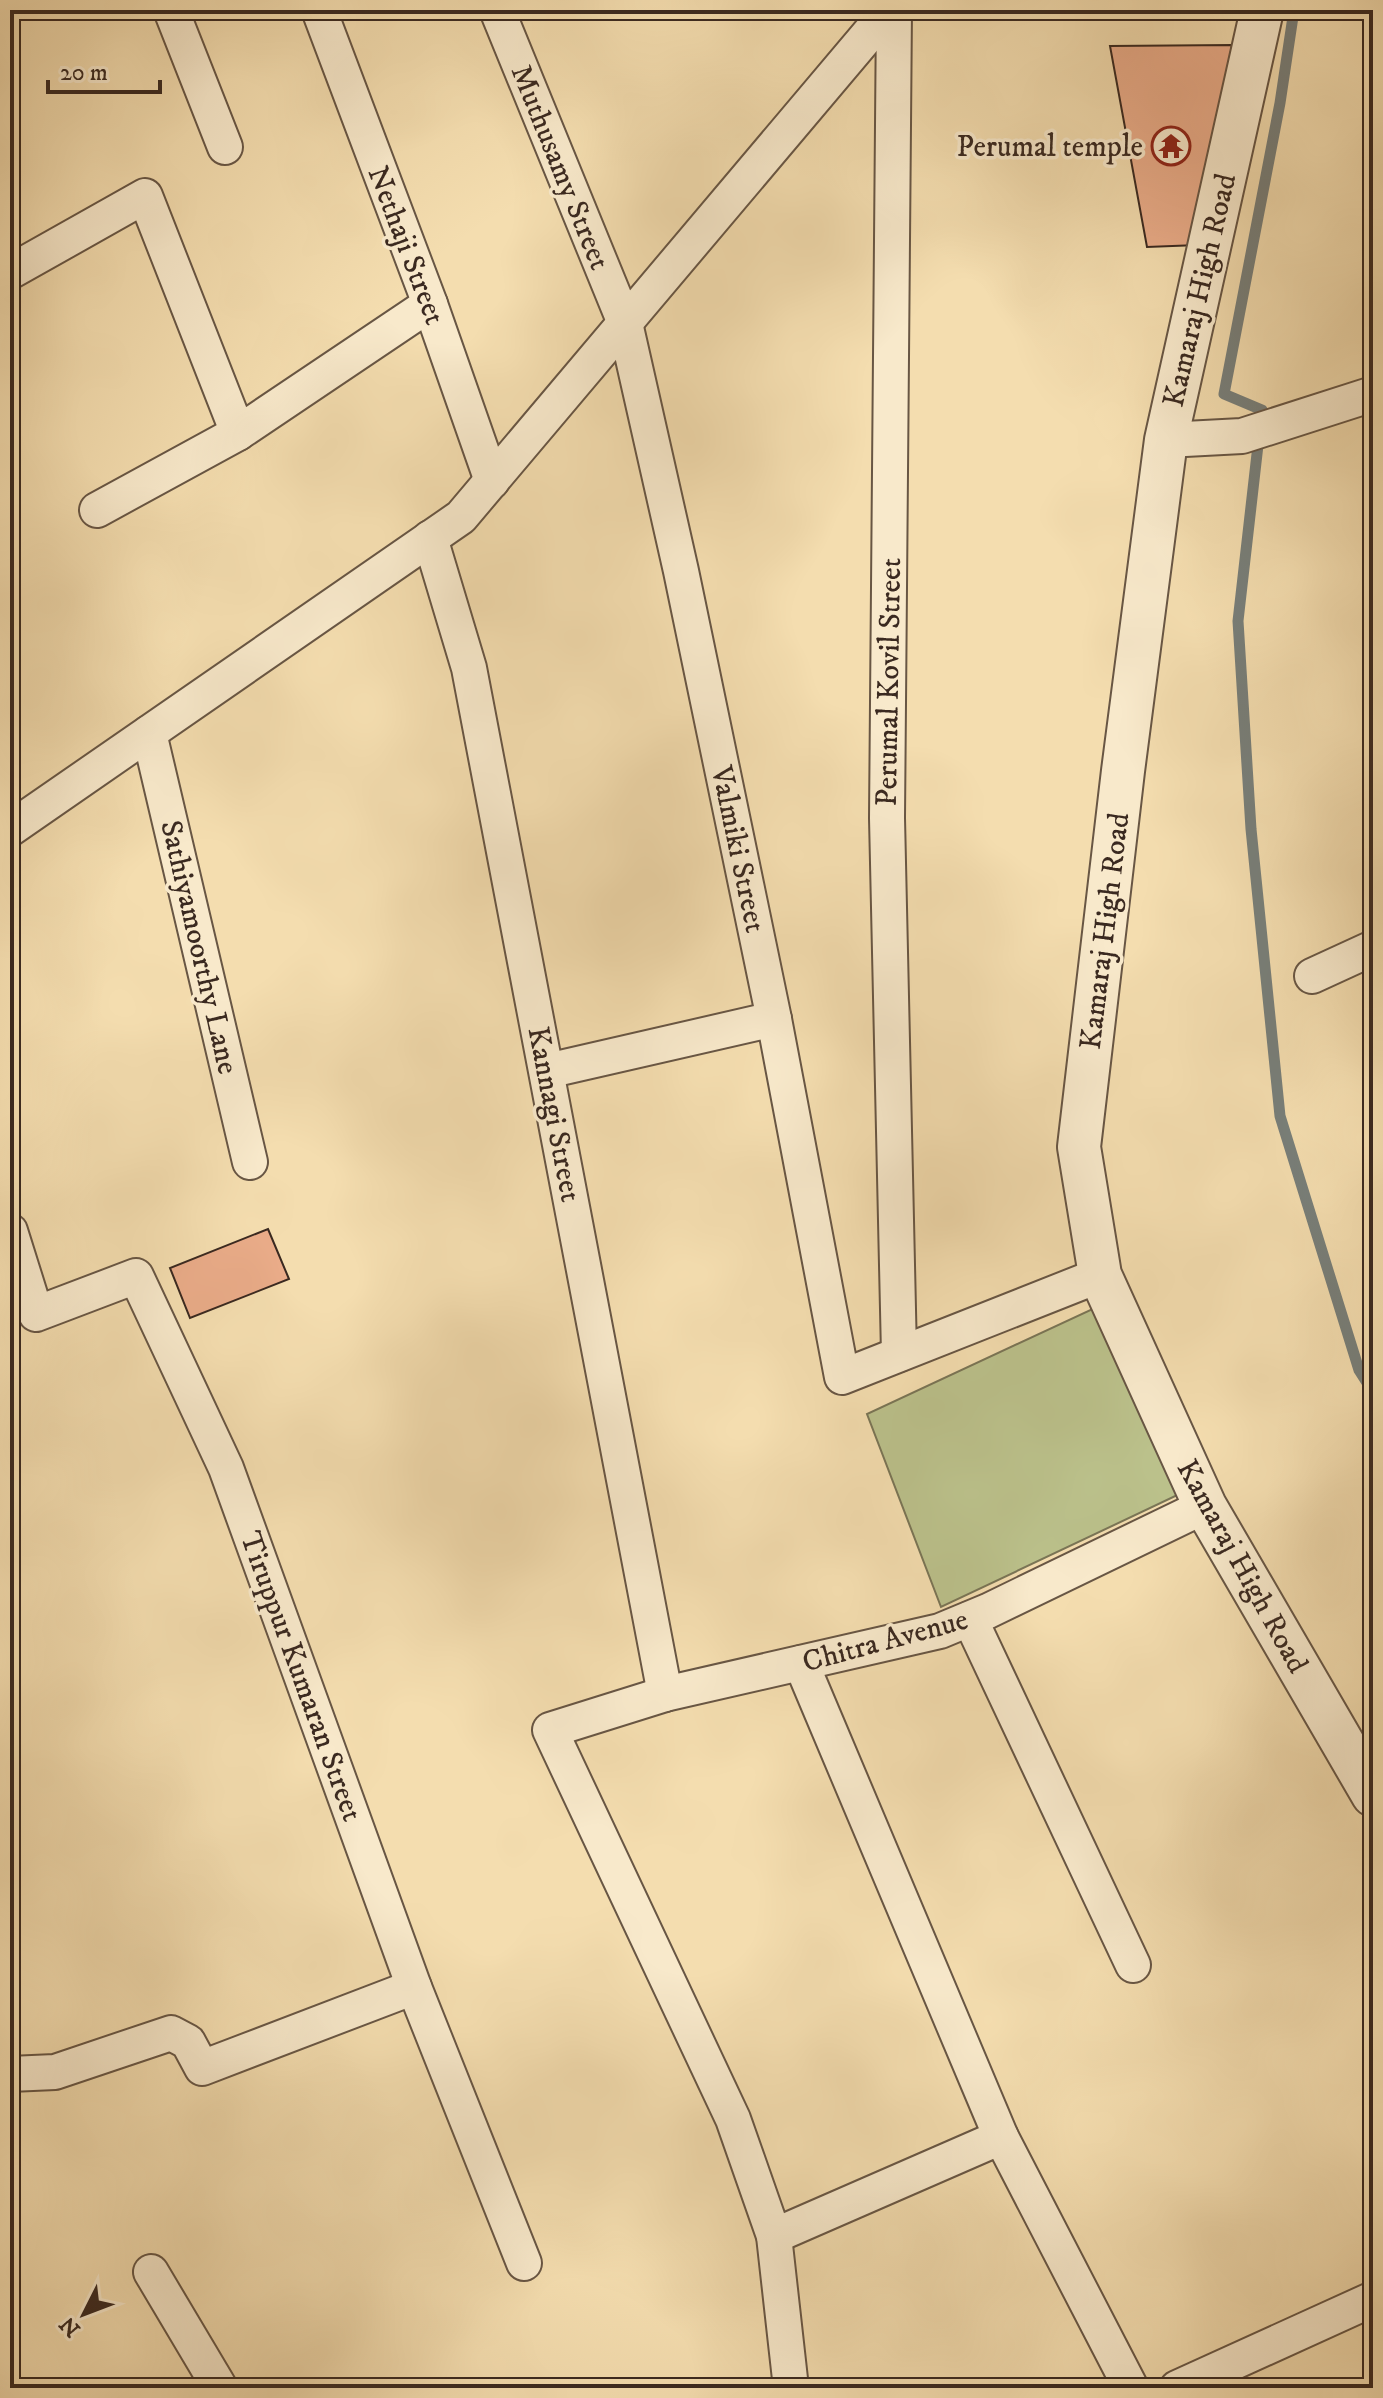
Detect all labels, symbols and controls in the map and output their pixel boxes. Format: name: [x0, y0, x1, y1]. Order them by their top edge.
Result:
scale bar: [48, 44, 160, 94]
text: 20 m: [60, 58, 108, 88]
street label: Muthusamy Street: [502, 60, 618, 275]
temple icon: Perumal temple: [1150, 125, 1192, 167]
place label: Perumal temple: [956, 129, 1143, 166]
street label: Nethaji Street: [358, 161, 453, 330]
street label: Kamaraj High Road: [1156, 170, 1245, 411]
street label: Perumal Kovil Street: [869, 557, 910, 807]
street label: Valmiki Street: [702, 762, 773, 936]
street label: Kamaraj High Road: [1073, 811, 1138, 1052]
street label: Sathiyamoorthy Lane: [151, 817, 246, 1078]
street label: Kannagi Street: [518, 1024, 589, 1205]
street label: Kamaraj High Road: [1168, 1453, 1316, 1680]
street label: Tiruppur Kumaran Street: [231, 1527, 370, 1826]
street label: Chitra Avenue: [799, 1602, 972, 1681]
north arrow: [44, 2274, 124, 2354]
text: N: [54, 2311, 86, 2342]

